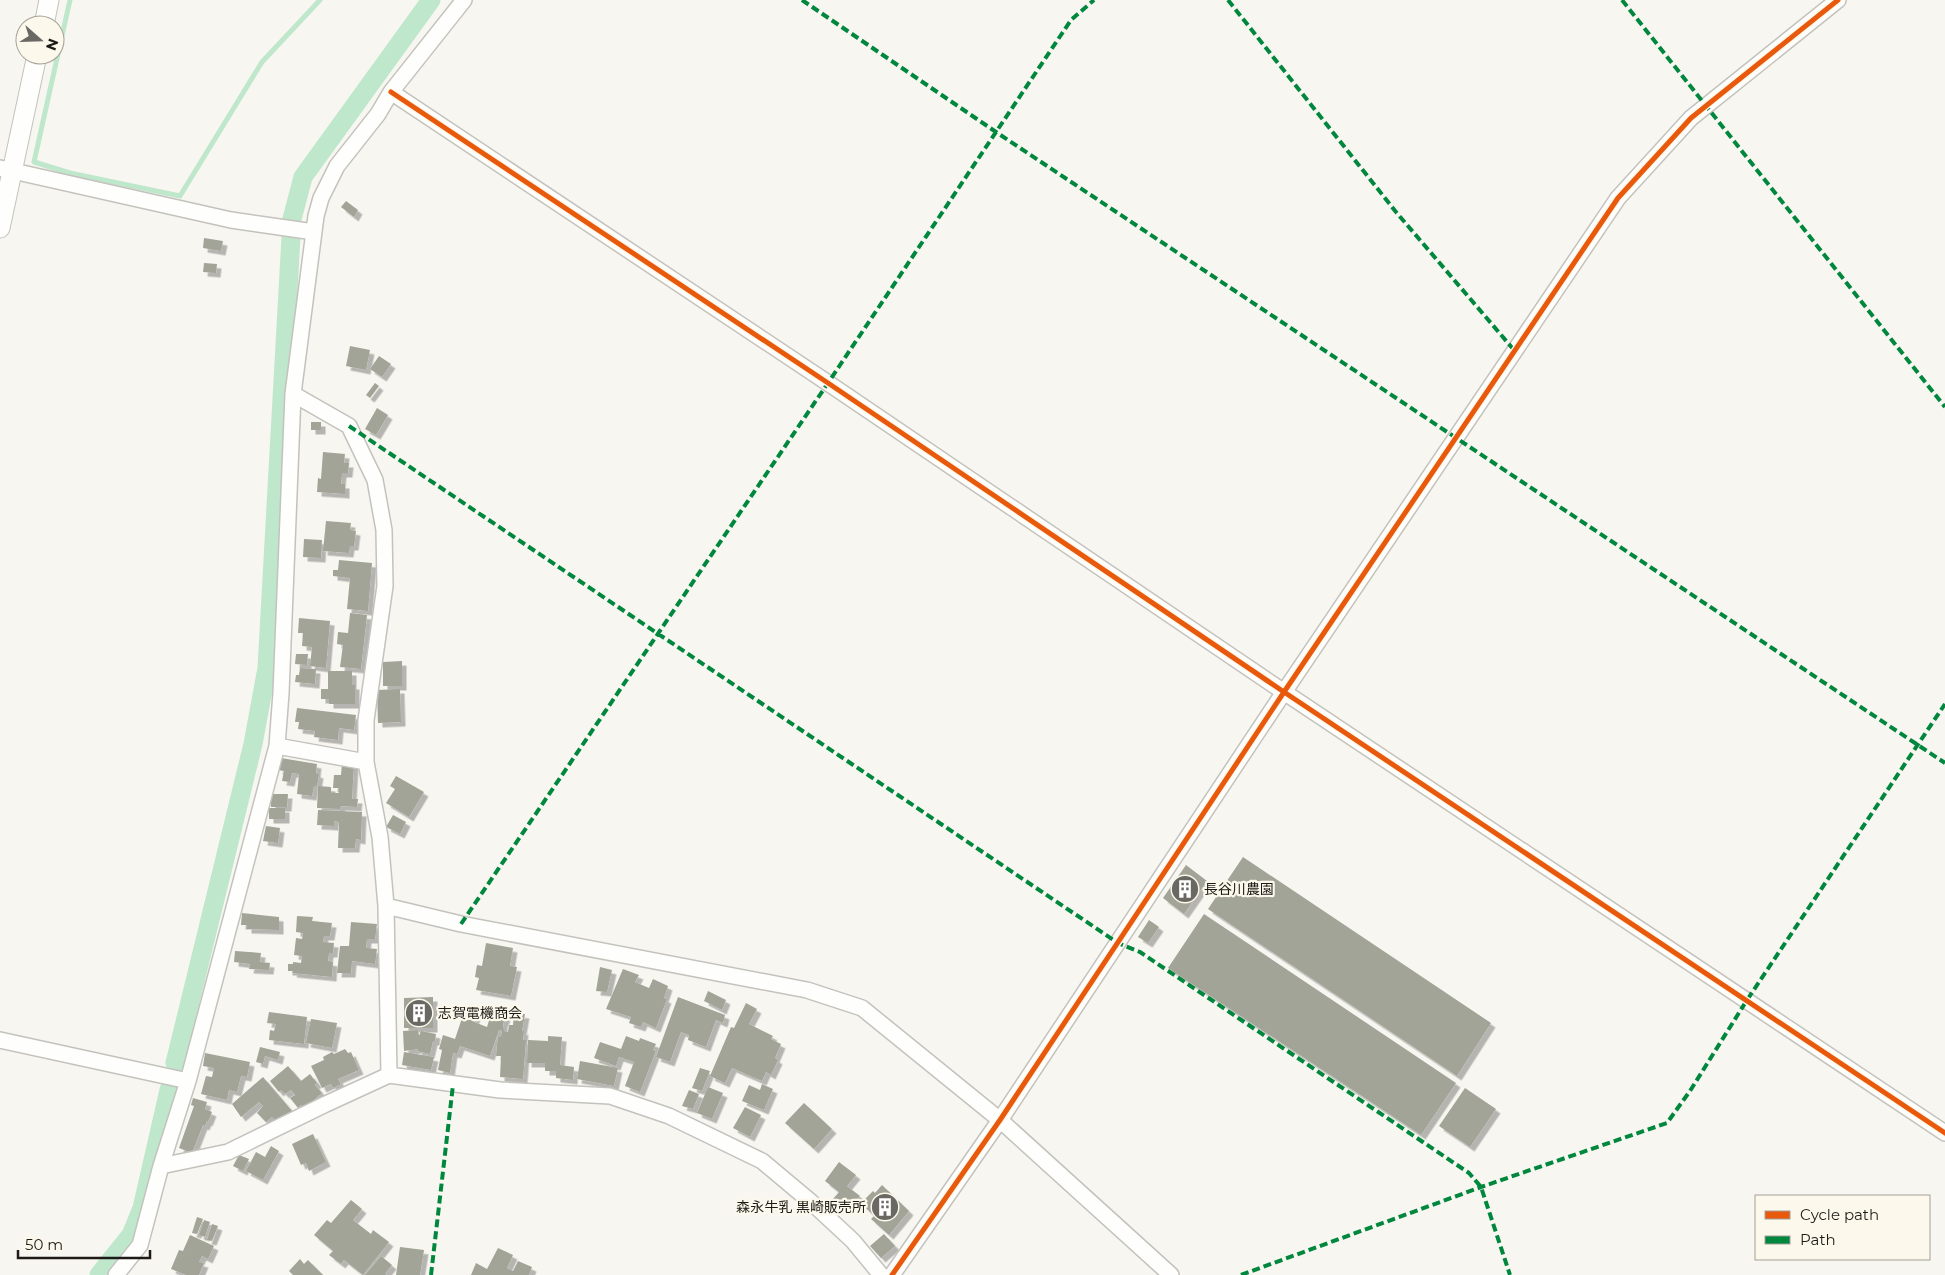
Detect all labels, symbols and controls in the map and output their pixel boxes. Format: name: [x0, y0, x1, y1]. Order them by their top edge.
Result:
north arrow: [15, 15, 65, 65]
text: N: [42, 36, 63, 53]
building icon: 長谷川農園: [1170, 874, 1200, 904]
place label: 長谷川農園: [1204, 880, 1274, 898]
building icon: 志賀電機商会: [404, 998, 434, 1028]
place label: 志賀電機商会: [438, 1004, 522, 1022]
building icon: 森永牛乳 黒崎販売所: [870, 1192, 900, 1222]
legend: [1755, 1195, 1930, 1260]
place label: 森永牛乳 黒崎販売所: [736, 1198, 866, 1216]
text: Cycle path: [1800, 1205, 1879, 1224]
scale bar: [18, 1228, 150, 1260]
text: Path: [1800, 1230, 1836, 1249]
text: 50 m: [25, 1235, 63, 1254]

